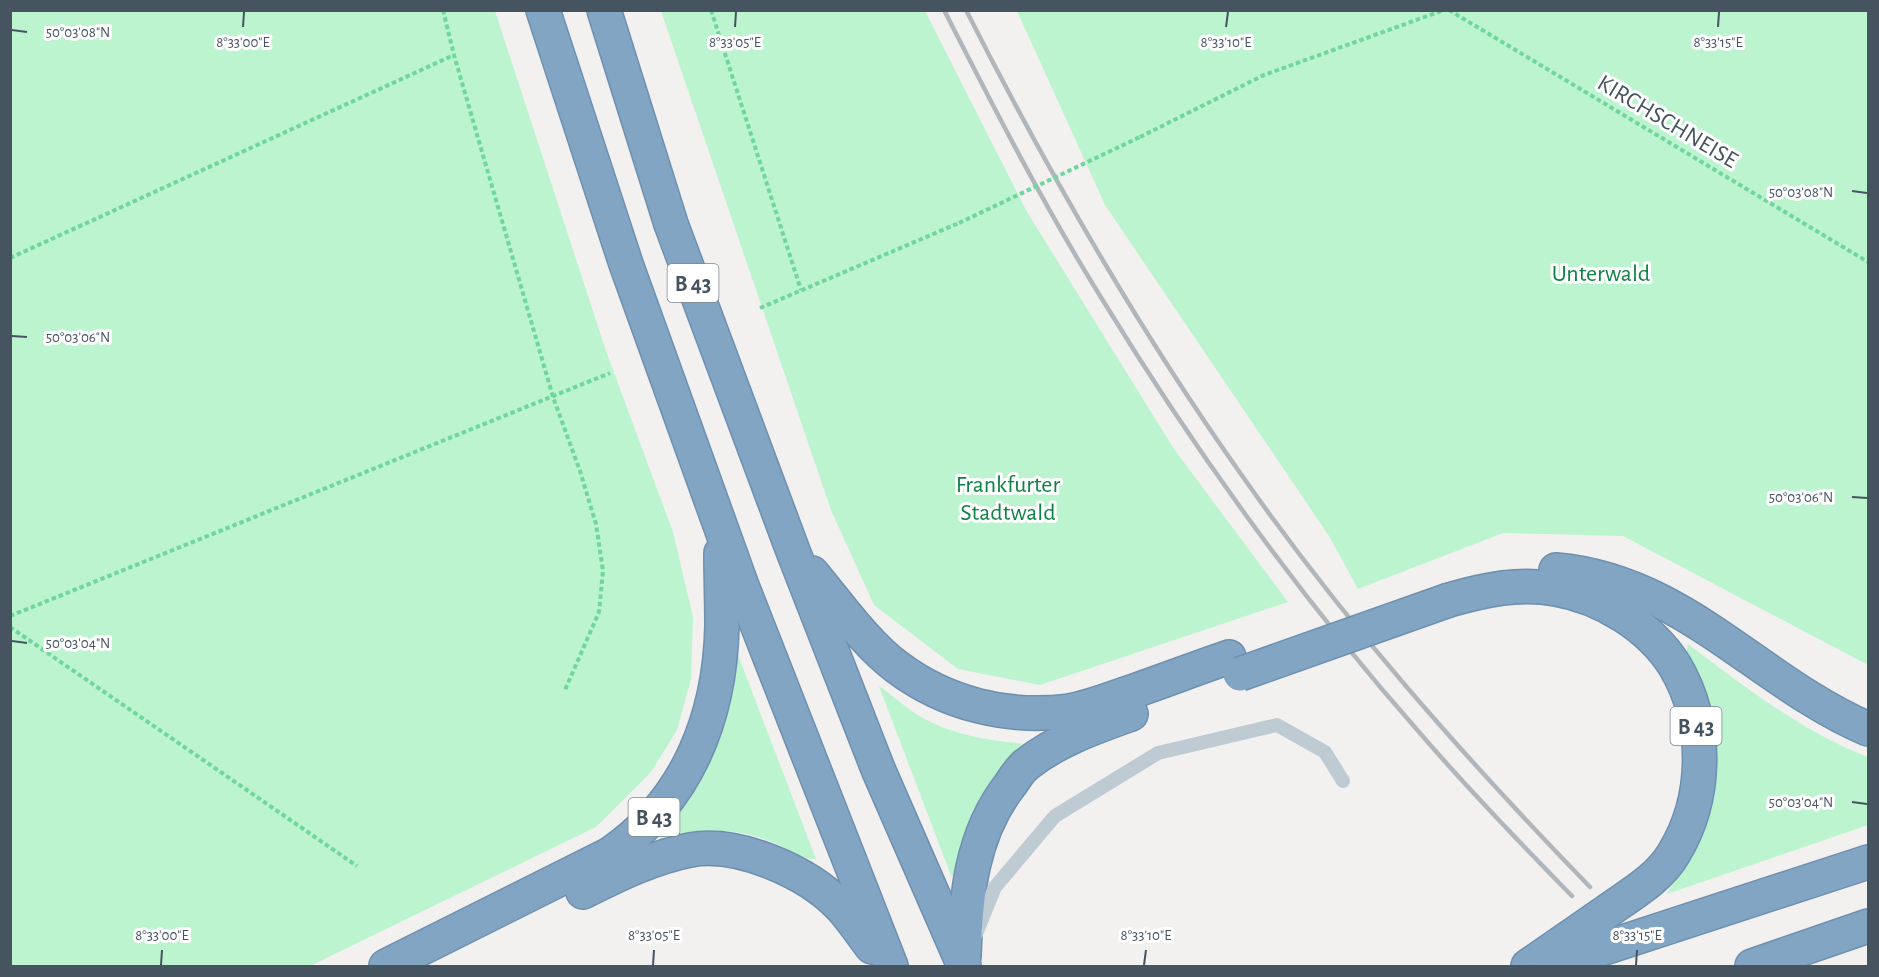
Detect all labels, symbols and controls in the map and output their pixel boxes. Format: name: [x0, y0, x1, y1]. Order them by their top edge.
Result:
text: 50°03'08"N: [46, 25, 110, 40]
text: 8°33'00"E: [216, 35, 270, 50]
text: 8°33'05"E: [709, 35, 761, 50]
text: 8°33'10"E: [1201, 35, 1251, 50]
text: 8°33'15"E: [1693, 35, 1743, 50]
street label: KIRCHSCHNEISE: [1593, 71, 1742, 173]
text: 50°03'08"N: [1769, 185, 1833, 200]
park label: Unterwald: [1552, 262, 1650, 286]
road number: B 43: [668, 264, 718, 302]
text: 50°03'06"N: [46, 330, 110, 345]
park label: Frankfurter Stadtwald: [956, 473, 1060, 525]
text: 50°03'06"N: [1769, 490, 1833, 505]
text: 50°03'04"N: [46, 636, 110, 651]
road number: B 43: [1670, 707, 1722, 745]
text: 50°03'04"N: [1769, 795, 1833, 810]
road number: B 43: [628, 798, 680, 836]
text: 8°33'00"E: [135, 928, 189, 943]
text: 8°33'05"E: [628, 928, 680, 943]
text: 8°33'10"E: [1121, 928, 1171, 943]
text: 8°33'15"E: [1612, 928, 1662, 943]

